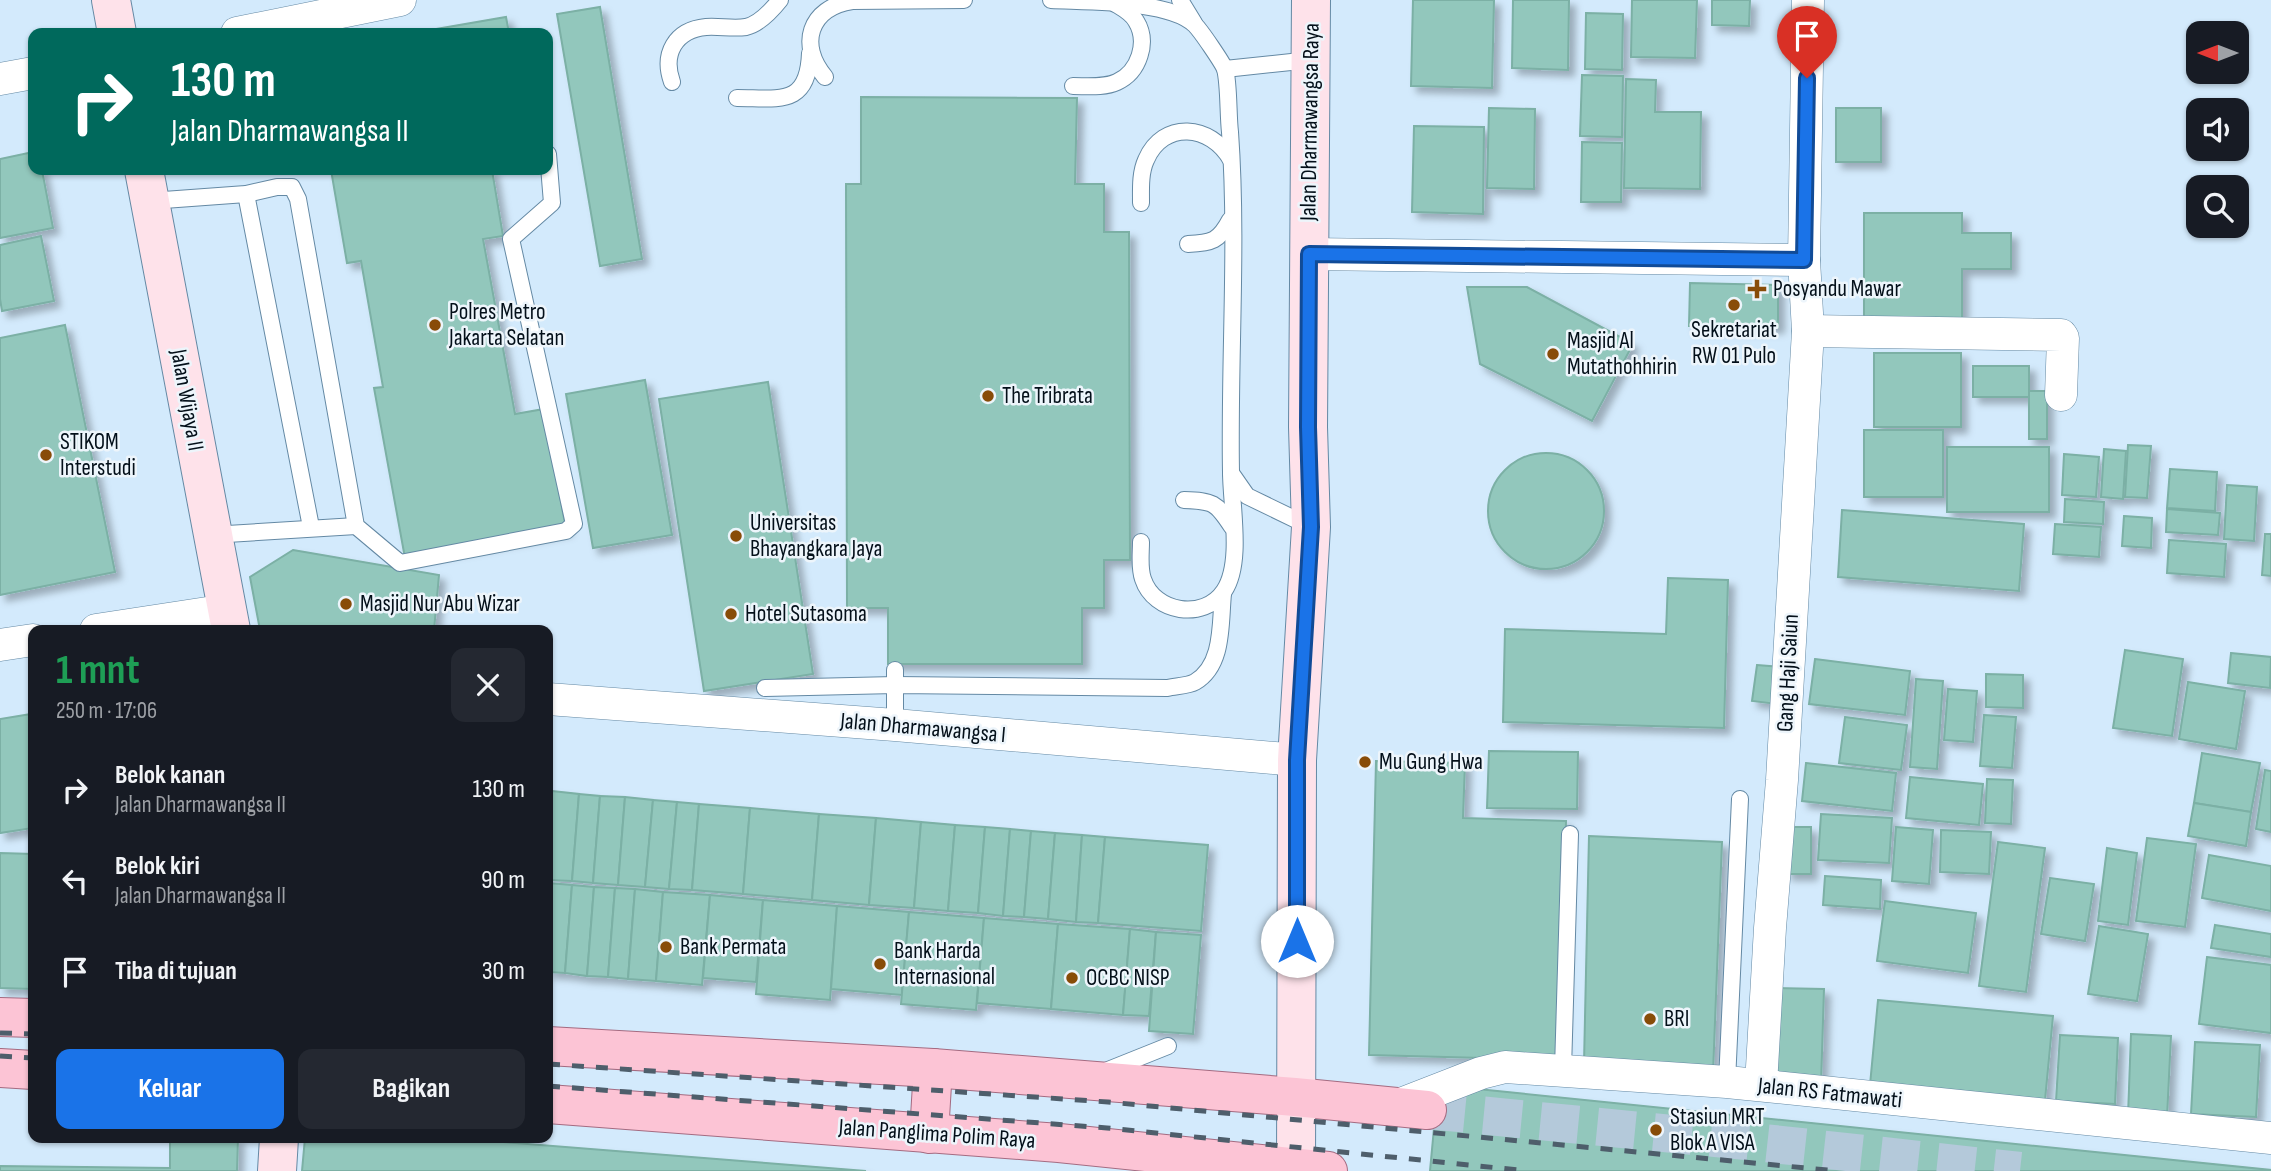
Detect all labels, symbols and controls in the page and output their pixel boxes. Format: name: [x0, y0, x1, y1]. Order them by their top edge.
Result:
pin: [1777, 6, 1837, 78]
icon: arrive: [1788, 17, 1826, 55]
north arrow: [2186, 21, 2249, 84]
map controls: [2186, 21, 2249, 238]
street label: Jalan Dharmawangsa Raya: [1294, 23, 1326, 222]
text: 130 m: [171, 52, 276, 111]
icon: right: [56, 56, 147, 147]
button: sound: [2186, 98, 2249, 161]
text: Jalan Dharmawangsa II: [171, 112, 409, 151]
button: search: [2186, 175, 2249, 238]
place label: Posyandu Mawar: [1773, 275, 1901, 303]
marker: Posyandu Mawar: [1747, 279, 1767, 299]
marker: Sekretariat RW 01 Pulo: [1726, 297, 1742, 313]
place label: Polres Metro Jakarta Selatan: [448, 298, 564, 352]
place label: Sekretariat RW 01 Pulo: [1691, 316, 1777, 370]
marker: Polres Metro Jakarta Selatan: [427, 317, 443, 333]
place label: Masjid Al Mutathohhirin: [1567, 327, 1677, 381]
street label: Jalan Wijaya II: [164, 346, 210, 453]
marker: Masjid Al Mutathohhirin: [1545, 346, 1561, 362]
place label: The Tribrata: [1002, 382, 1093, 410]
marker: The Tribrata: [980, 388, 996, 404]
place label: STIKOM Interstudi: [60, 428, 136, 482]
marker: STIKOM Interstudi: [38, 447, 54, 463]
place label: Universitas Bhayangkara Jaya: [750, 509, 882, 563]
marker: Universitas Bhayangkara Jaya: [728, 528, 744, 544]
place label: Masjid Nur Abu Wizar: [360, 590, 520, 618]
marker: Masjid Nur Abu Wizar: [338, 596, 354, 612]
place label: Hotel Sutasoma: [745, 600, 867, 628]
marker: Hotel Sutasoma: [723, 606, 739, 622]
street label: Gang Haji Saiun: [1771, 613, 1805, 733]
text: 1 mnt: [56, 645, 140, 696]
button: close: [451, 648, 525, 722]
text: 250 m · 17:06: [56, 697, 157, 725]
street label: Jalan Dharmawangsa I: [838, 707, 1007, 749]
place label: Mu Gung Hwa: [1379, 748, 1483, 776]
marker: Mu Gung Hwa: [1357, 754, 1373, 770]
text: Belok kanan: [115, 760, 225, 791]
icon: right: [56, 771, 94, 809]
text: 130 m: [473, 774, 525, 805]
text: Jalan Dharmawangsa II: [115, 791, 286, 819]
text: Belok kiri: [115, 851, 200, 882]
icon: left: [56, 862, 94, 900]
text: 90 m: [481, 865, 525, 896]
text: Jalan Dharmawangsa II: [115, 882, 286, 910]
position arrow: [1260, 904, 1334, 978]
place label: Bank Permata: [680, 933, 786, 961]
place label: Bank Harda Internasional: [894, 937, 995, 991]
marker: Bank Permata: [658, 939, 674, 955]
icon: arrive: [56, 953, 94, 991]
text: Tiba di tujuan: [115, 956, 237, 987]
text: 30 m: [482, 956, 525, 987]
marker: Bank Harda Internasional: [872, 956, 888, 972]
place label: OCBC NISP: [1086, 964, 1170, 992]
marker: OCBC NISP: [1064, 970, 1080, 986]
place label: BRI: [1664, 1005, 1690, 1033]
marker: BRI: [1642, 1011, 1658, 1027]
button: Keluar: [56, 1049, 284, 1129]
button: Bagikan: [298, 1049, 525, 1129]
street label: Jalan RS Fatmawati: [1756, 1071, 1903, 1114]
place label: Stasiun MRT Blok A VISA: [1670, 1103, 1765, 1157]
street label: Jalan Panglima Polim Raya: [837, 1113, 1036, 1155]
marker: Stasiun MRT Blok A VISA: [1648, 1122, 1664, 1138]

